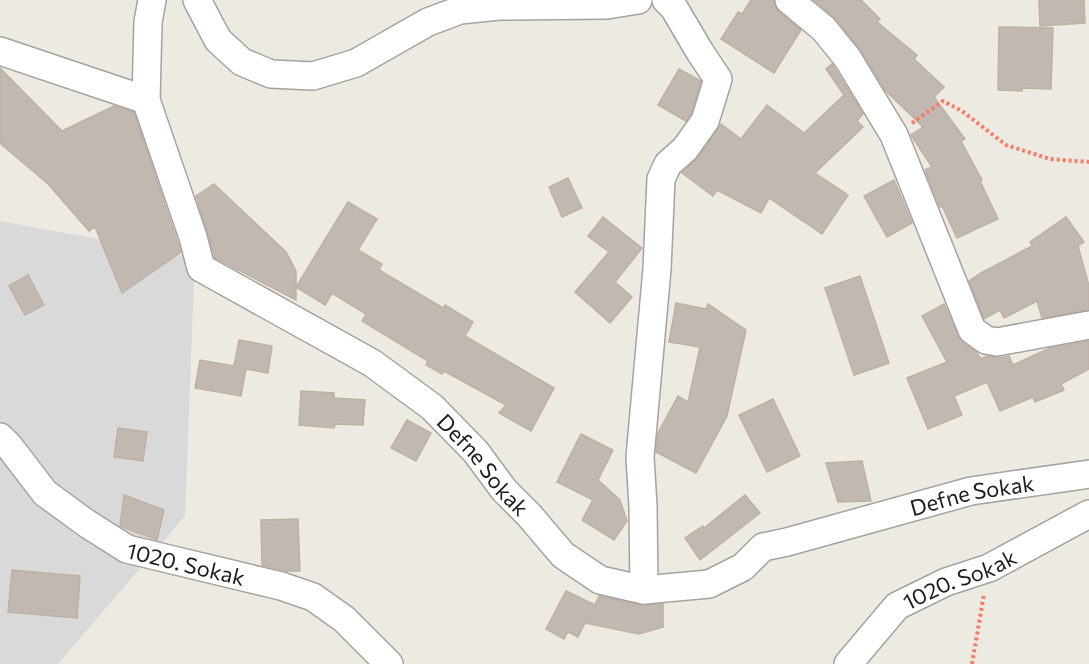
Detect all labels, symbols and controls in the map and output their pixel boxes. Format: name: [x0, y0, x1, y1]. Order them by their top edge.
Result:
street label: Defne Sokak: [432, 408, 535, 521]
street label: Defne Sokak: [907, 469, 1036, 521]
street label: 1020. Sokak: [124, 536, 248, 590]
street label: 1020. Sokak: [898, 542, 1021, 615]

